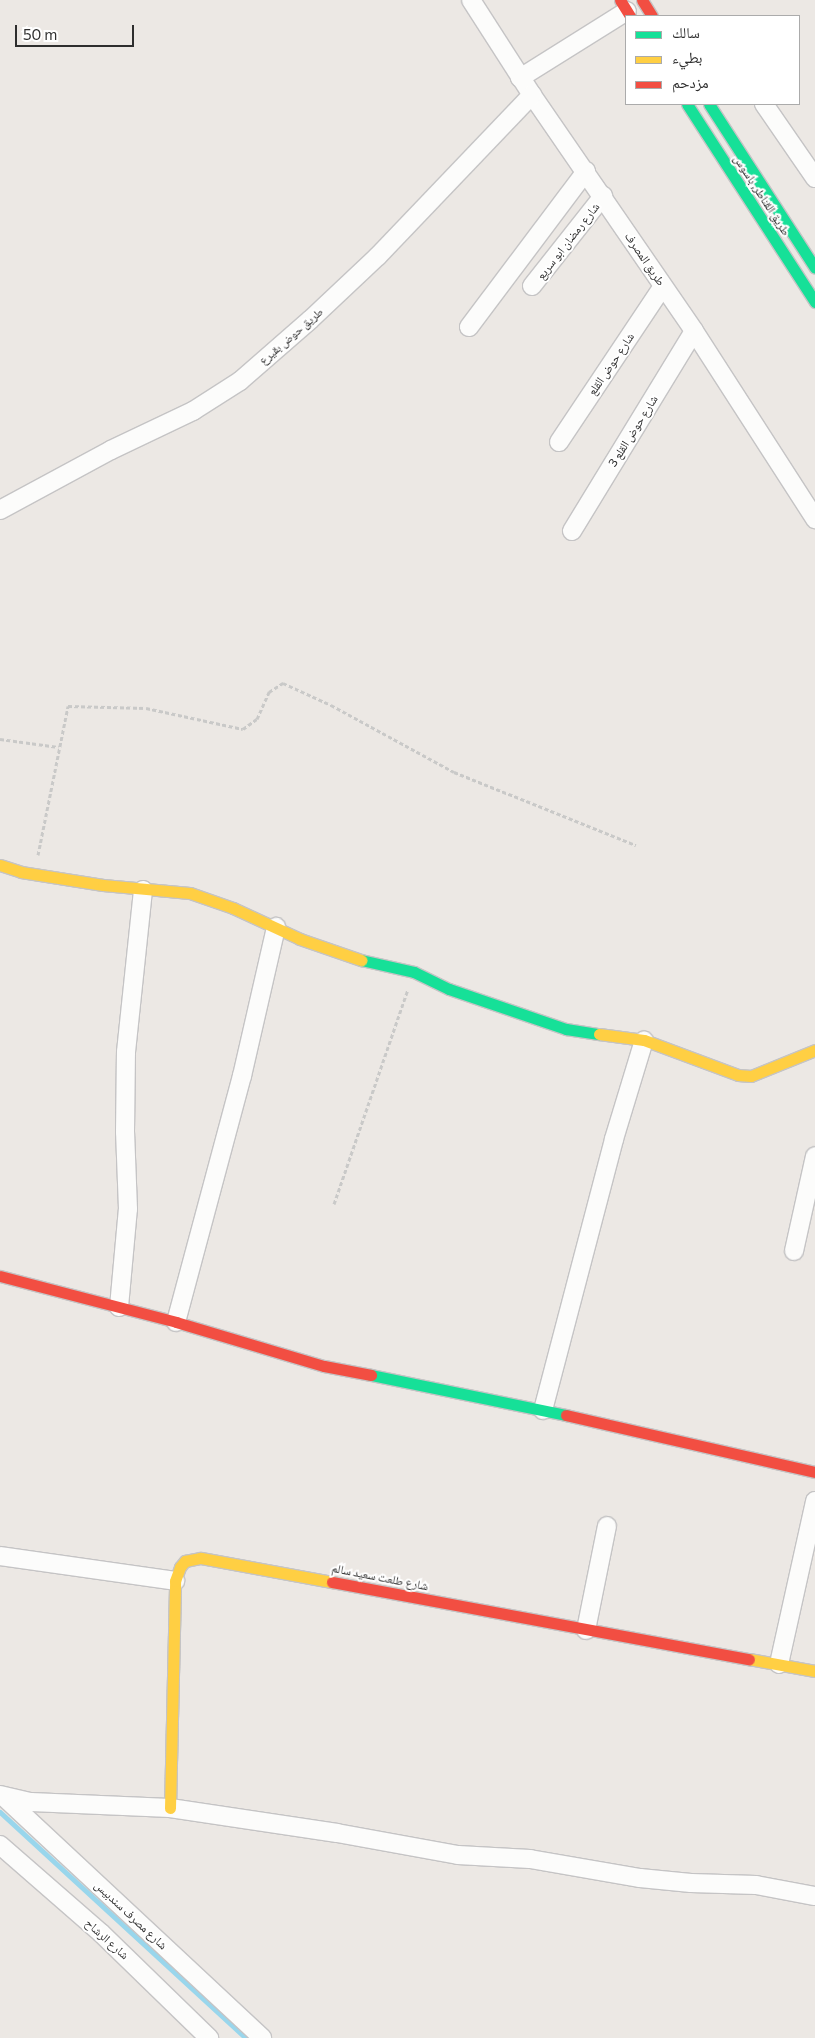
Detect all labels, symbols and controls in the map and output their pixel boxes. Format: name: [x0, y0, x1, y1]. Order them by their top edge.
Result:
scale bar: [18, 15, 136, 47]
legend: [625, 15, 800, 105]
text: سالك: [672, 23, 700, 41]
text: 50 m: [23, 25, 57, 43]
text: بطيء: [672, 48, 702, 66]
text: مزدحم: [672, 73, 709, 91]
street label: طريق القناطر, باسوس: [731, 152, 793, 238]
street label: شارع رمضان ابو سريع: [534, 200, 602, 282]
street label: طريق المصرف: [622, 229, 668, 289]
street label: طريق حوض بقيرع: [256, 304, 326, 368]
street label: شارع حوض القلع: [585, 330, 637, 398]
street label: شارع حوض القلع 3: [605, 393, 661, 469]
street label: شارع طلعت سعيد سالم: [331, 1561, 429, 1593]
street label: شارع مصرف سندبيس: [92, 1878, 170, 1952]
street label: شارع الرشاح: [82, 1916, 132, 1962]

